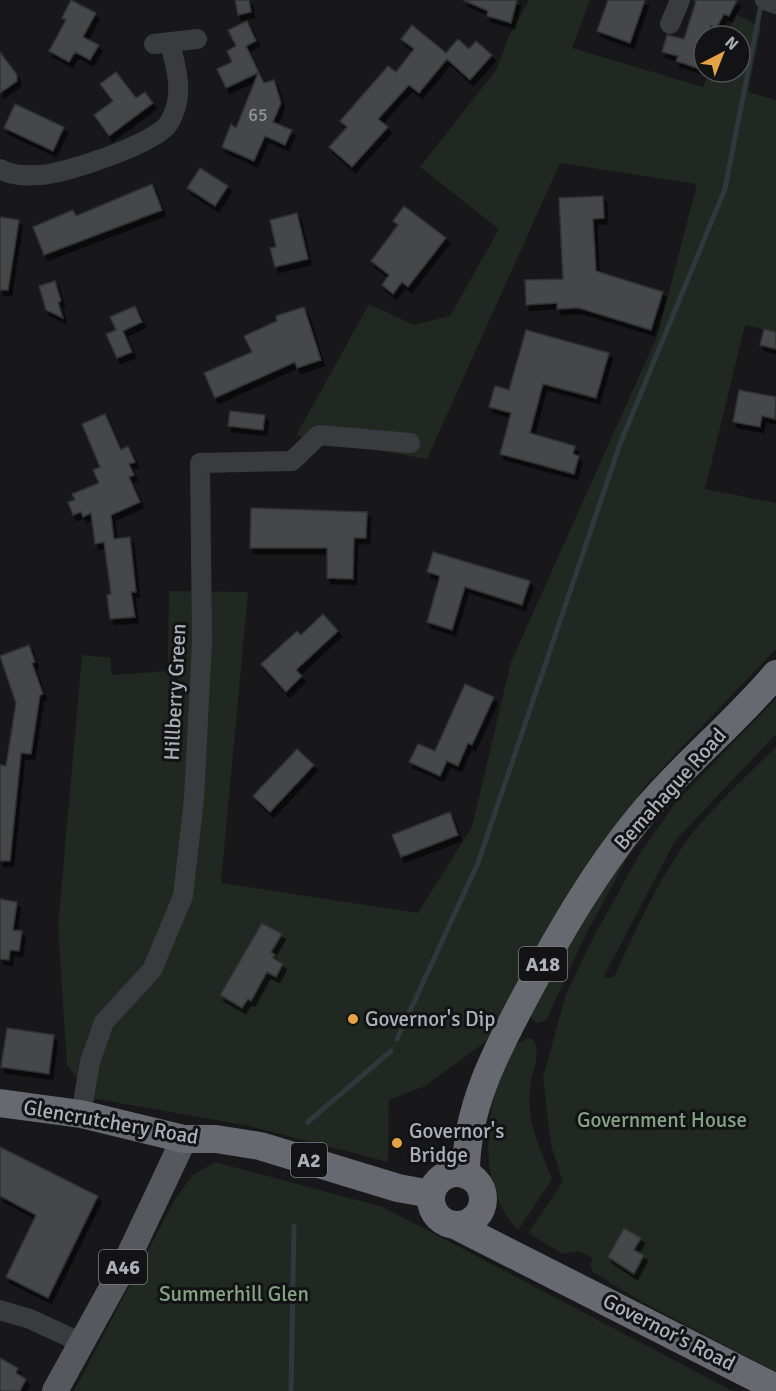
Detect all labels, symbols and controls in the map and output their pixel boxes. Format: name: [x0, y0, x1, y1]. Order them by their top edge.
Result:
north arrow: [692, 24, 752, 84]
text: N: [721, 32, 742, 55]
house number: 65: [248, 104, 268, 126]
street label: Hillberry Green: [158, 623, 192, 761]
street label: Bemahague Road: [608, 723, 732, 855]
road number: A18: [519, 947, 567, 981]
place label: Governor's Dip: [365, 1006, 495, 1032]
marker: Governor's Dip: [346, 1012, 360, 1026]
street label: Glencrutchery Road: [21, 1094, 201, 1150]
park label: Government House: [577, 1107, 747, 1133]
place label: Governor's Bridge: [409, 1118, 504, 1168]
marker: Governor's Bridge: [390, 1136, 404, 1150]
road number: A2: [291, 1143, 327, 1177]
road number: A46: [99, 1250, 147, 1284]
park label: Summerhill Glen: [159, 1281, 309, 1307]
street label: Governor's Road: [599, 1288, 739, 1376]

